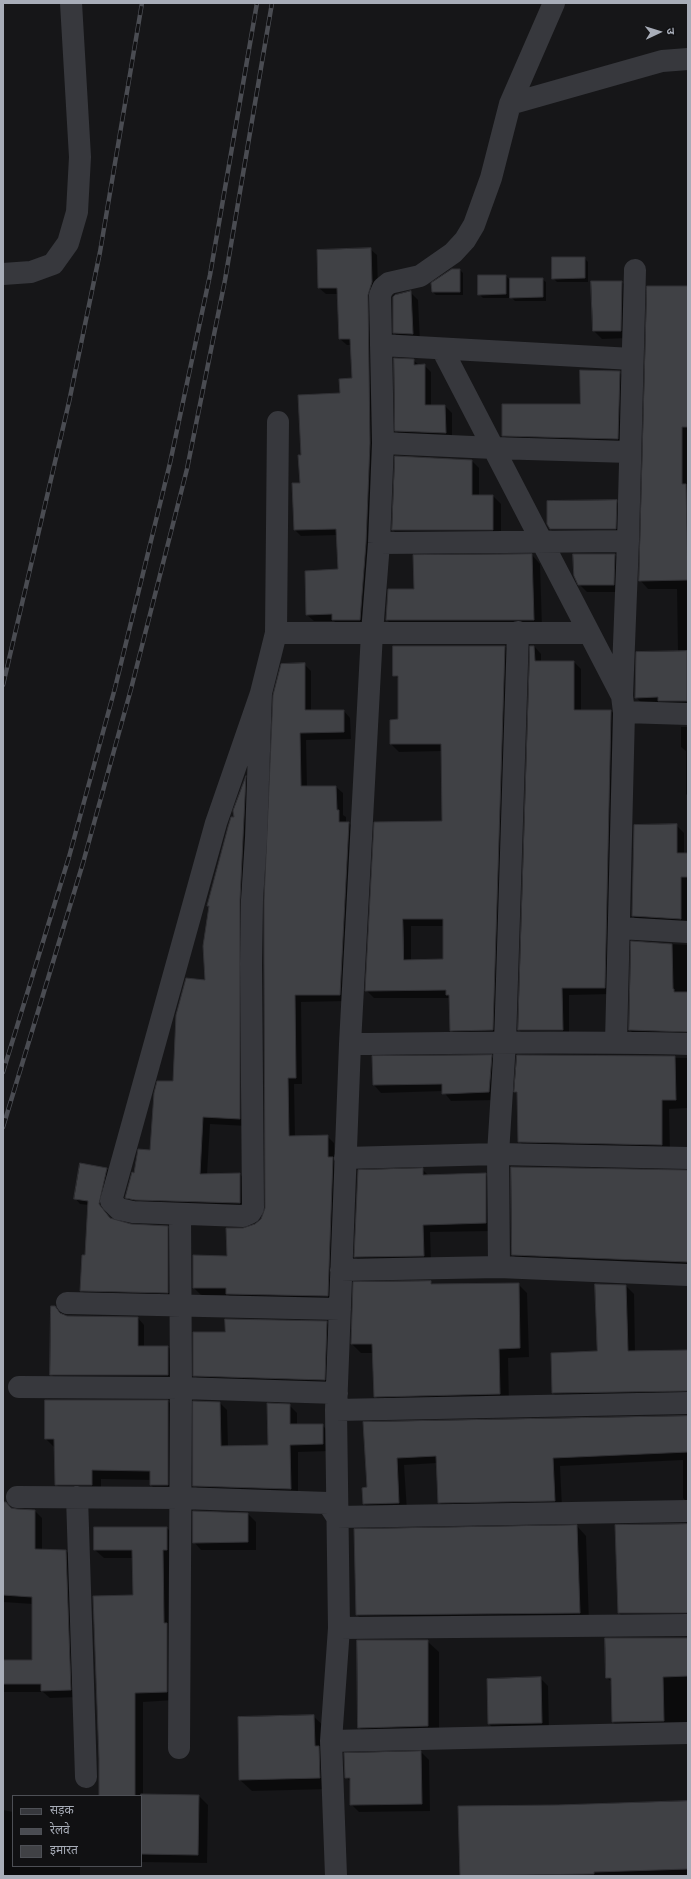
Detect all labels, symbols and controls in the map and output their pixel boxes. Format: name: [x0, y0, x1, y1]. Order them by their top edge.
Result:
north arrow: [639, 12, 679, 52]
text: उ: [665, 28, 677, 35]
legend: [12, 1795, 142, 1867]
text: सड़क: [50, 1803, 74, 1817]
text: रेलवे: [50, 1823, 70, 1837]
text: इमारत: [50, 1843, 78, 1857]

